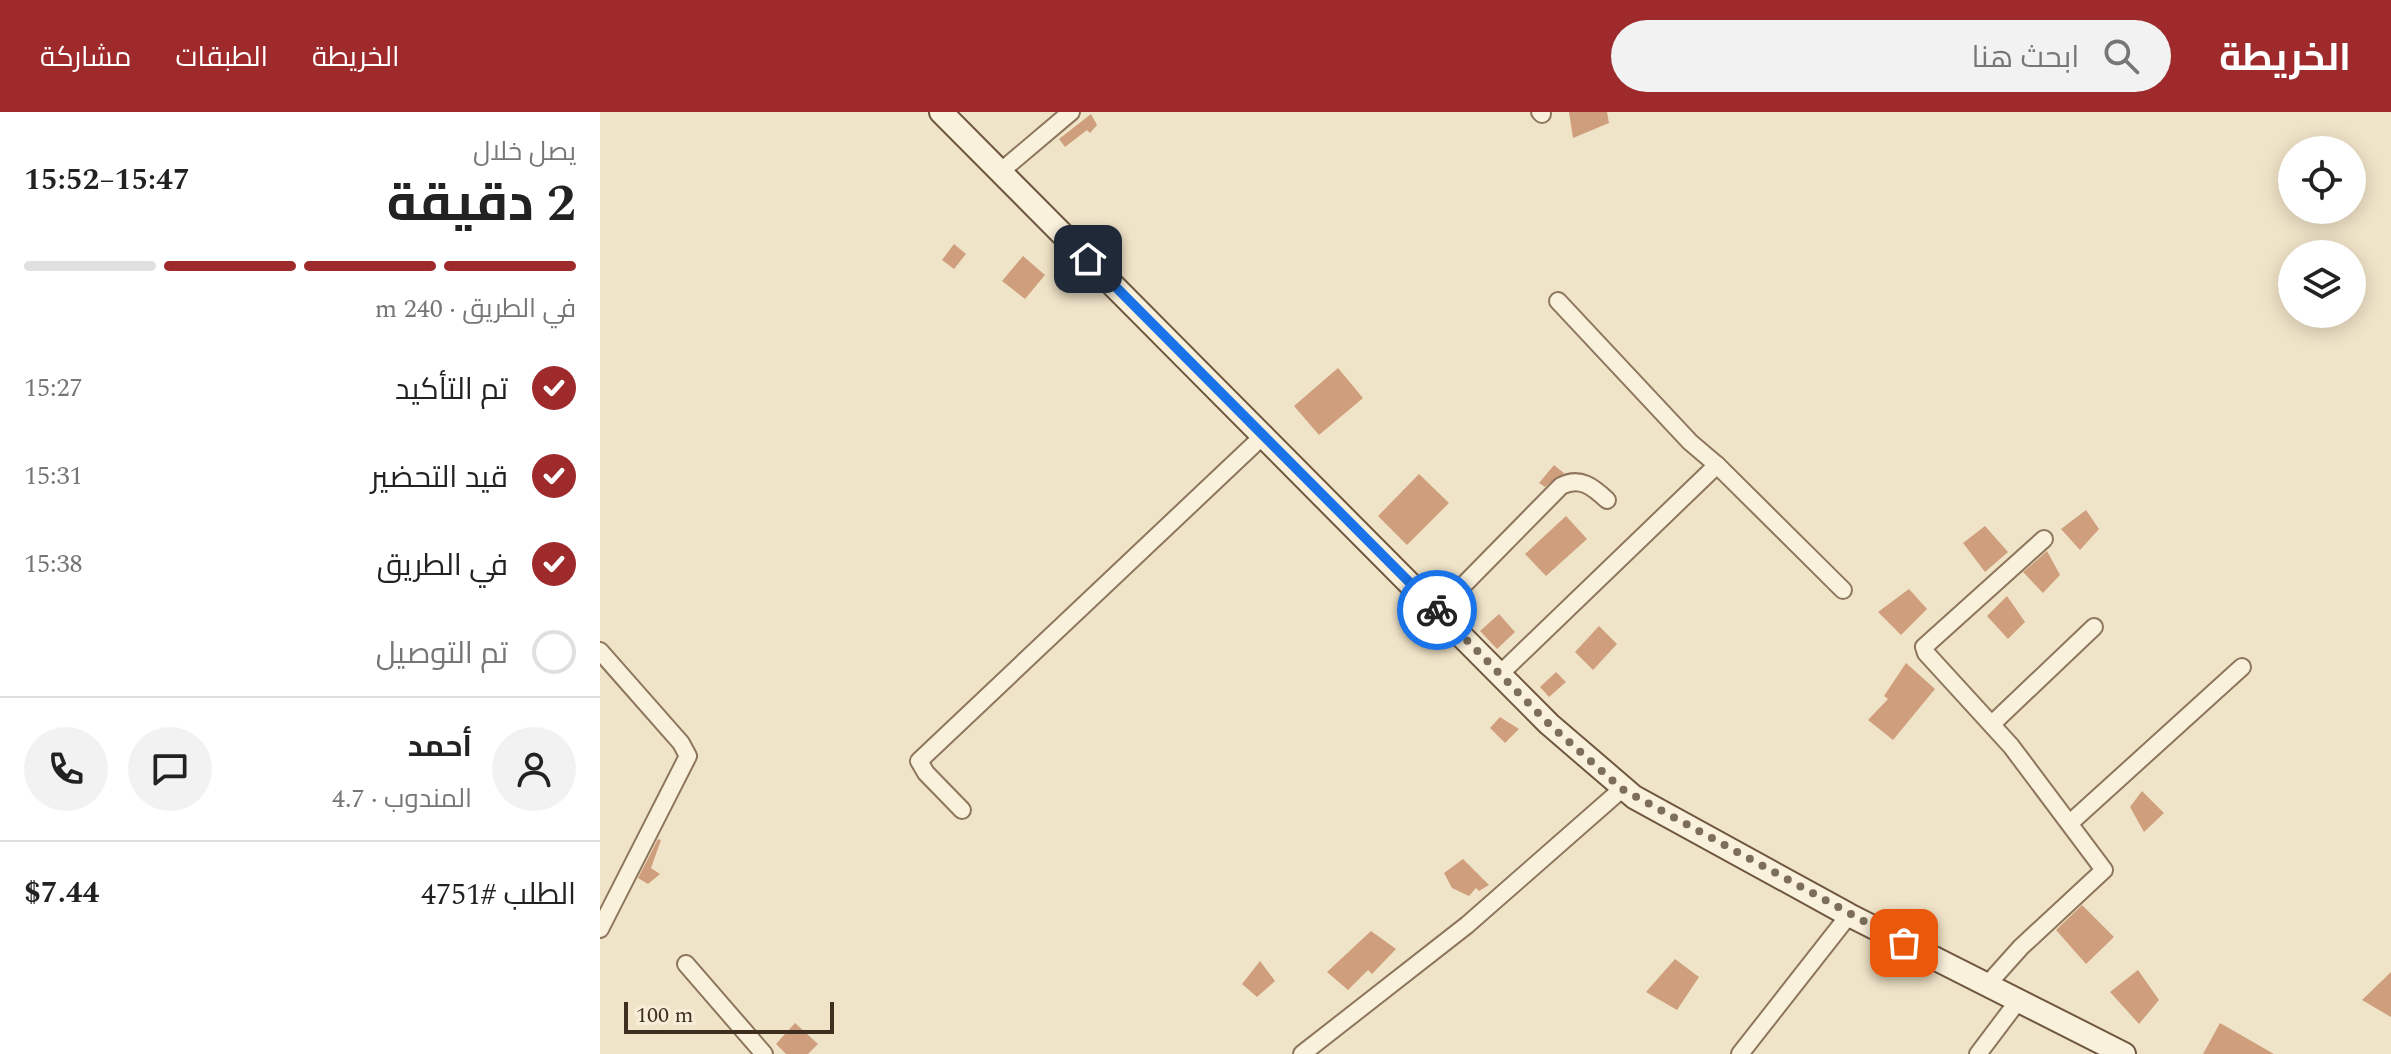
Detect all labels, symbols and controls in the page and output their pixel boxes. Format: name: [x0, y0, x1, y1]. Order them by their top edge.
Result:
search box: [1611, 20, 2171, 92]
text: الخريطة: [2219, 30, 2351, 88]
icon: search: [2099, 34, 2143, 78]
text: ابحث هنا: [1972, 35, 2079, 81]
text: مشاركة: [40, 36, 131, 79]
text: الطبقات: [175, 36, 268, 79]
text: الخريطة: [312, 36, 399, 79]
text: يصل خلال: [473, 132, 576, 172]
map controls: [2278, 136, 2366, 328]
button: locate: [2278, 136, 2366, 224]
text: 15:47–15:52: [24, 157, 190, 203]
text: 2 دقيقة: [387, 165, 576, 244]
pin: [1054, 225, 1122, 293]
icon: home: [1066, 237, 1110, 281]
button: layers: [2278, 240, 2366, 328]
text: في الطريق · 240 m: [375, 289, 576, 329]
icon: check: [532, 366, 576, 410]
text: تم التأكيد: [395, 367, 508, 413]
text: 15:27: [24, 368, 83, 408]
icon: check: [532, 454, 576, 498]
text: قيد التحضير: [371, 455, 508, 501]
text: 15:31: [24, 456, 83, 496]
icon: check: [532, 542, 576, 586]
text: في الطريق: [377, 543, 508, 589]
text: 15:38: [24, 544, 83, 584]
courier: [1397, 570, 1477, 650]
icon: bike: [1415, 588, 1459, 632]
text: تم التوصيل: [376, 631, 508, 677]
text: أحمد: [408, 724, 472, 770]
button: phone: [24, 727, 108, 811]
button: chat: [128, 727, 212, 811]
button: person: [492, 727, 576, 811]
text: المندوب · 4.7: [332, 779, 472, 819]
text: $7.44: [24, 870, 99, 916]
text: الطلب #4751: [421, 872, 576, 918]
pin: [1870, 909, 1938, 977]
icon: bag: [1882, 921, 1926, 965]
scale bar: [624, 998, 834, 1034]
text: 100 m: [636, 999, 693, 1032]

